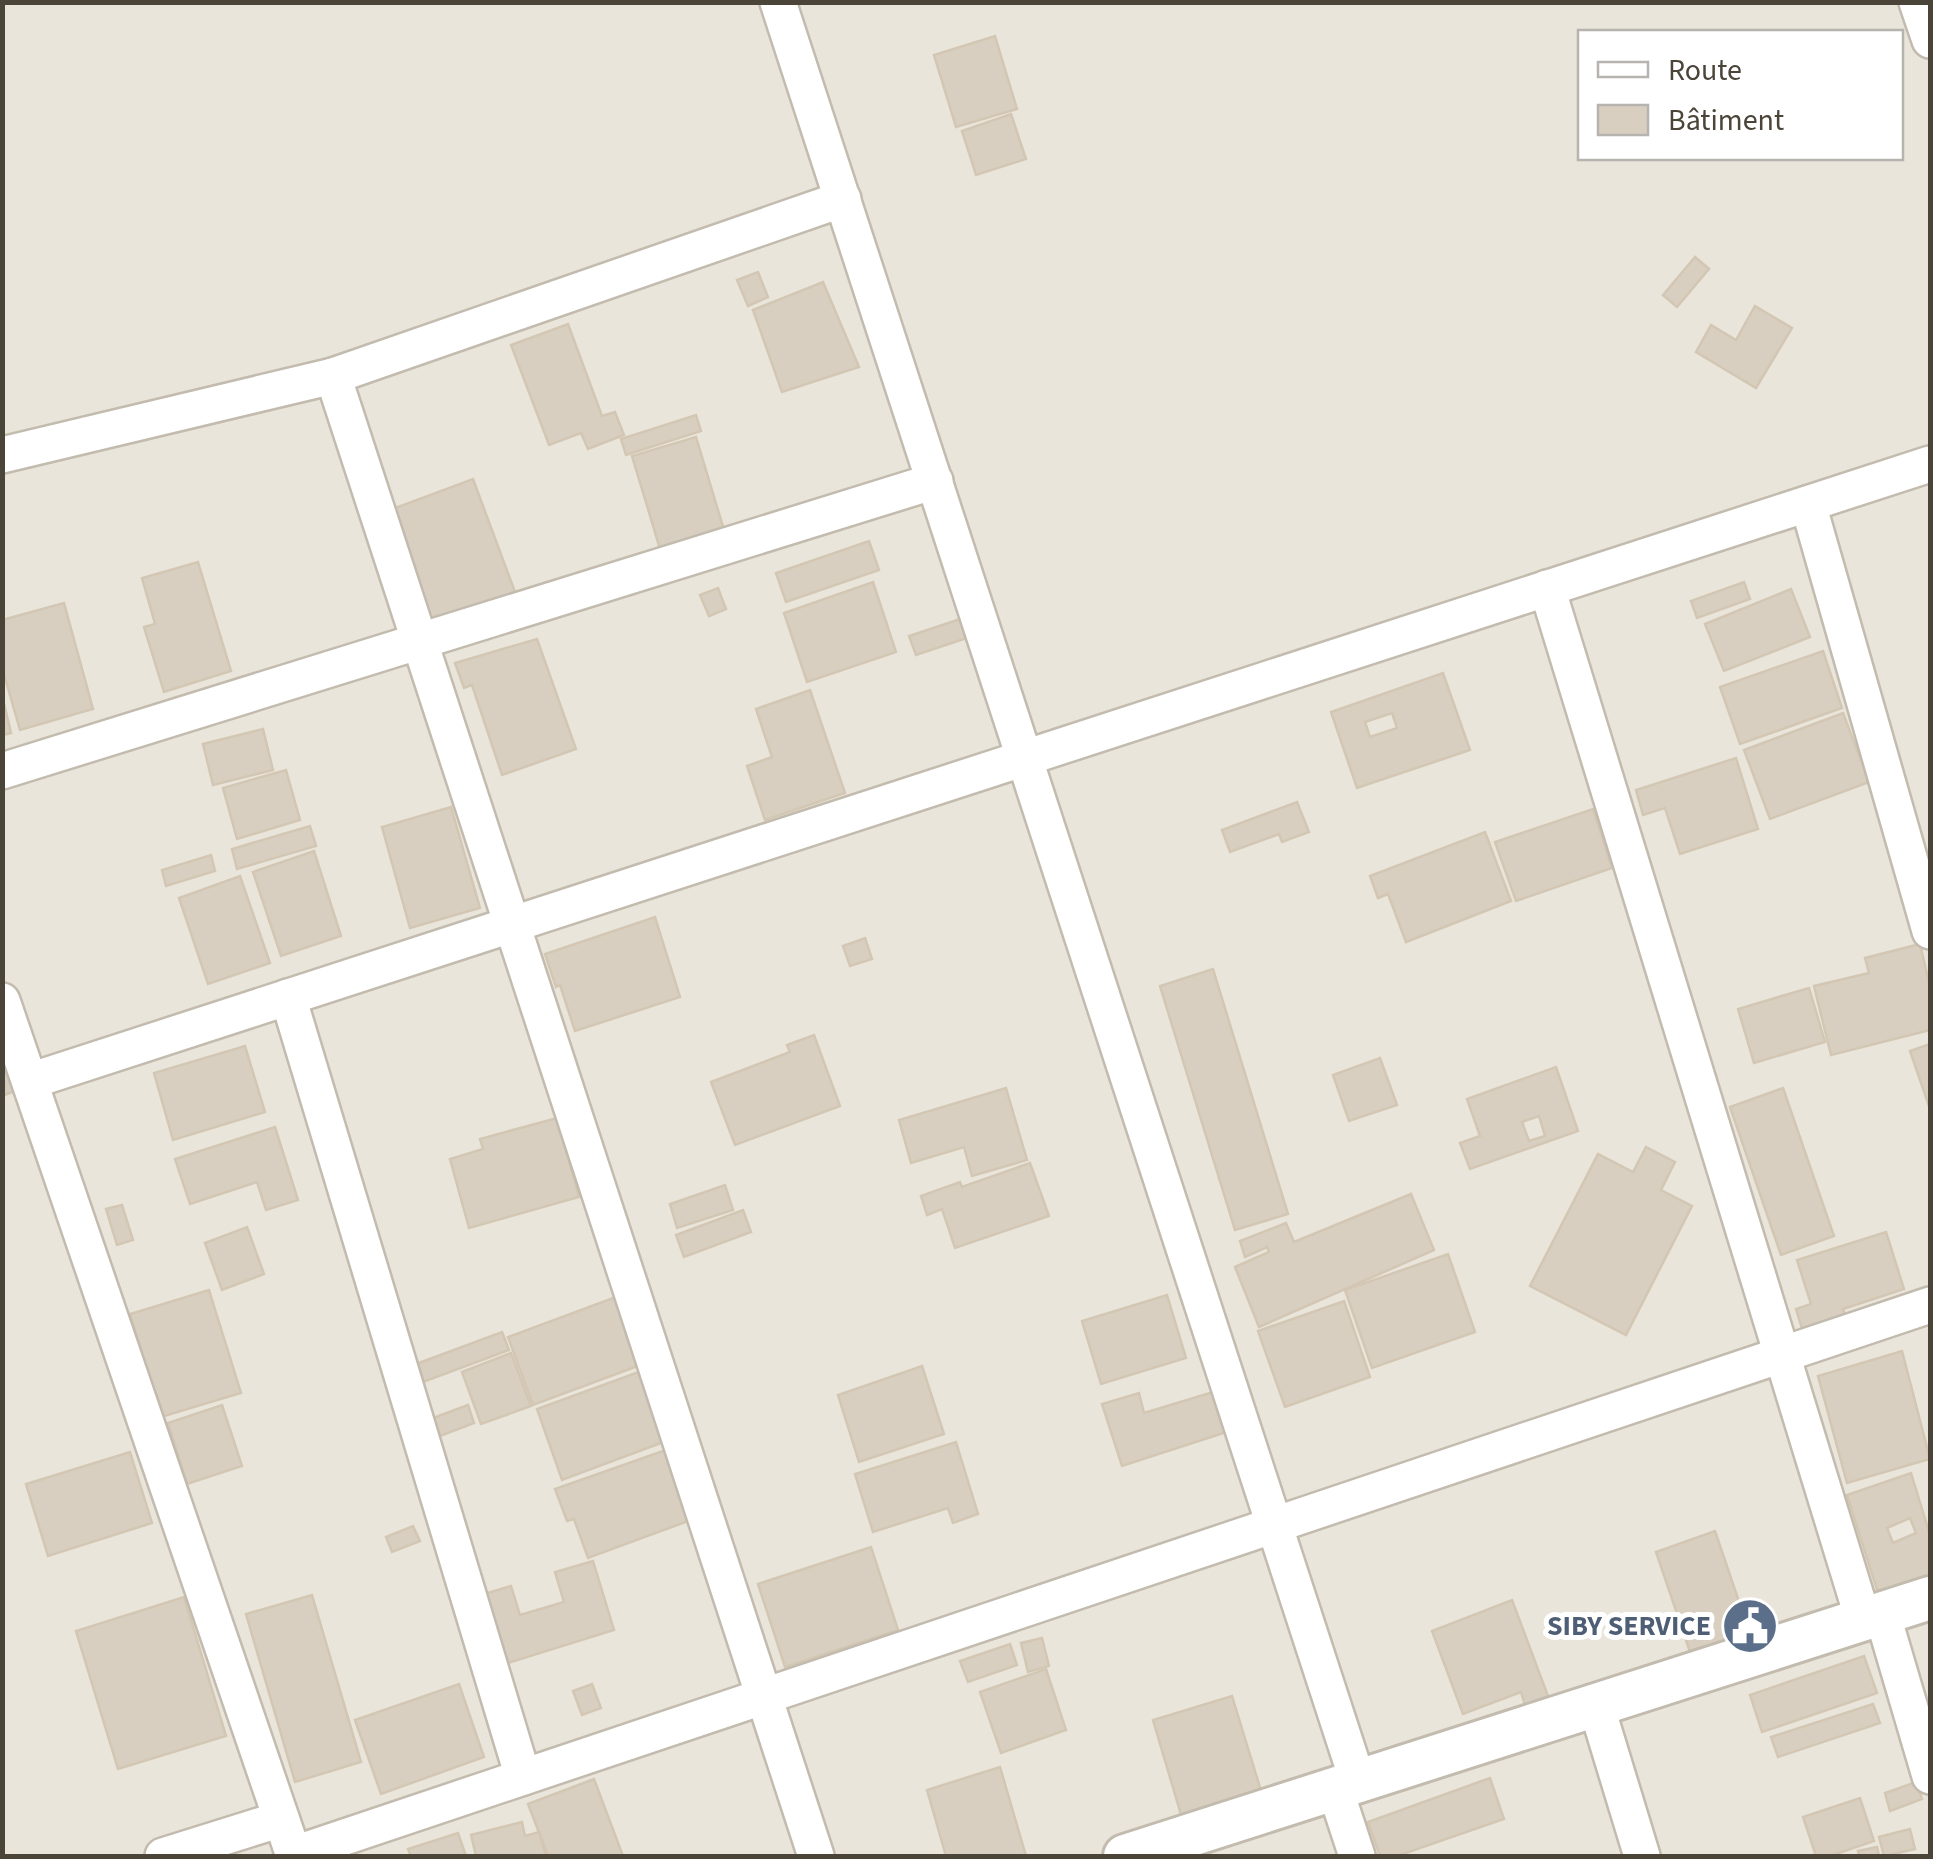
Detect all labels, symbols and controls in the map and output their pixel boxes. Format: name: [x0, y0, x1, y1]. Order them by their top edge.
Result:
legend: [1578, 30, 1903, 160]
text: Route: [1668, 49, 1742, 92]
text: Bâtiment: [1668, 99, 1784, 142]
public building icon: SIBY SERVICE: [1720, 1596, 1780, 1656]
place label: SIBY SERVICE: [1547, 1606, 1711, 1646]

